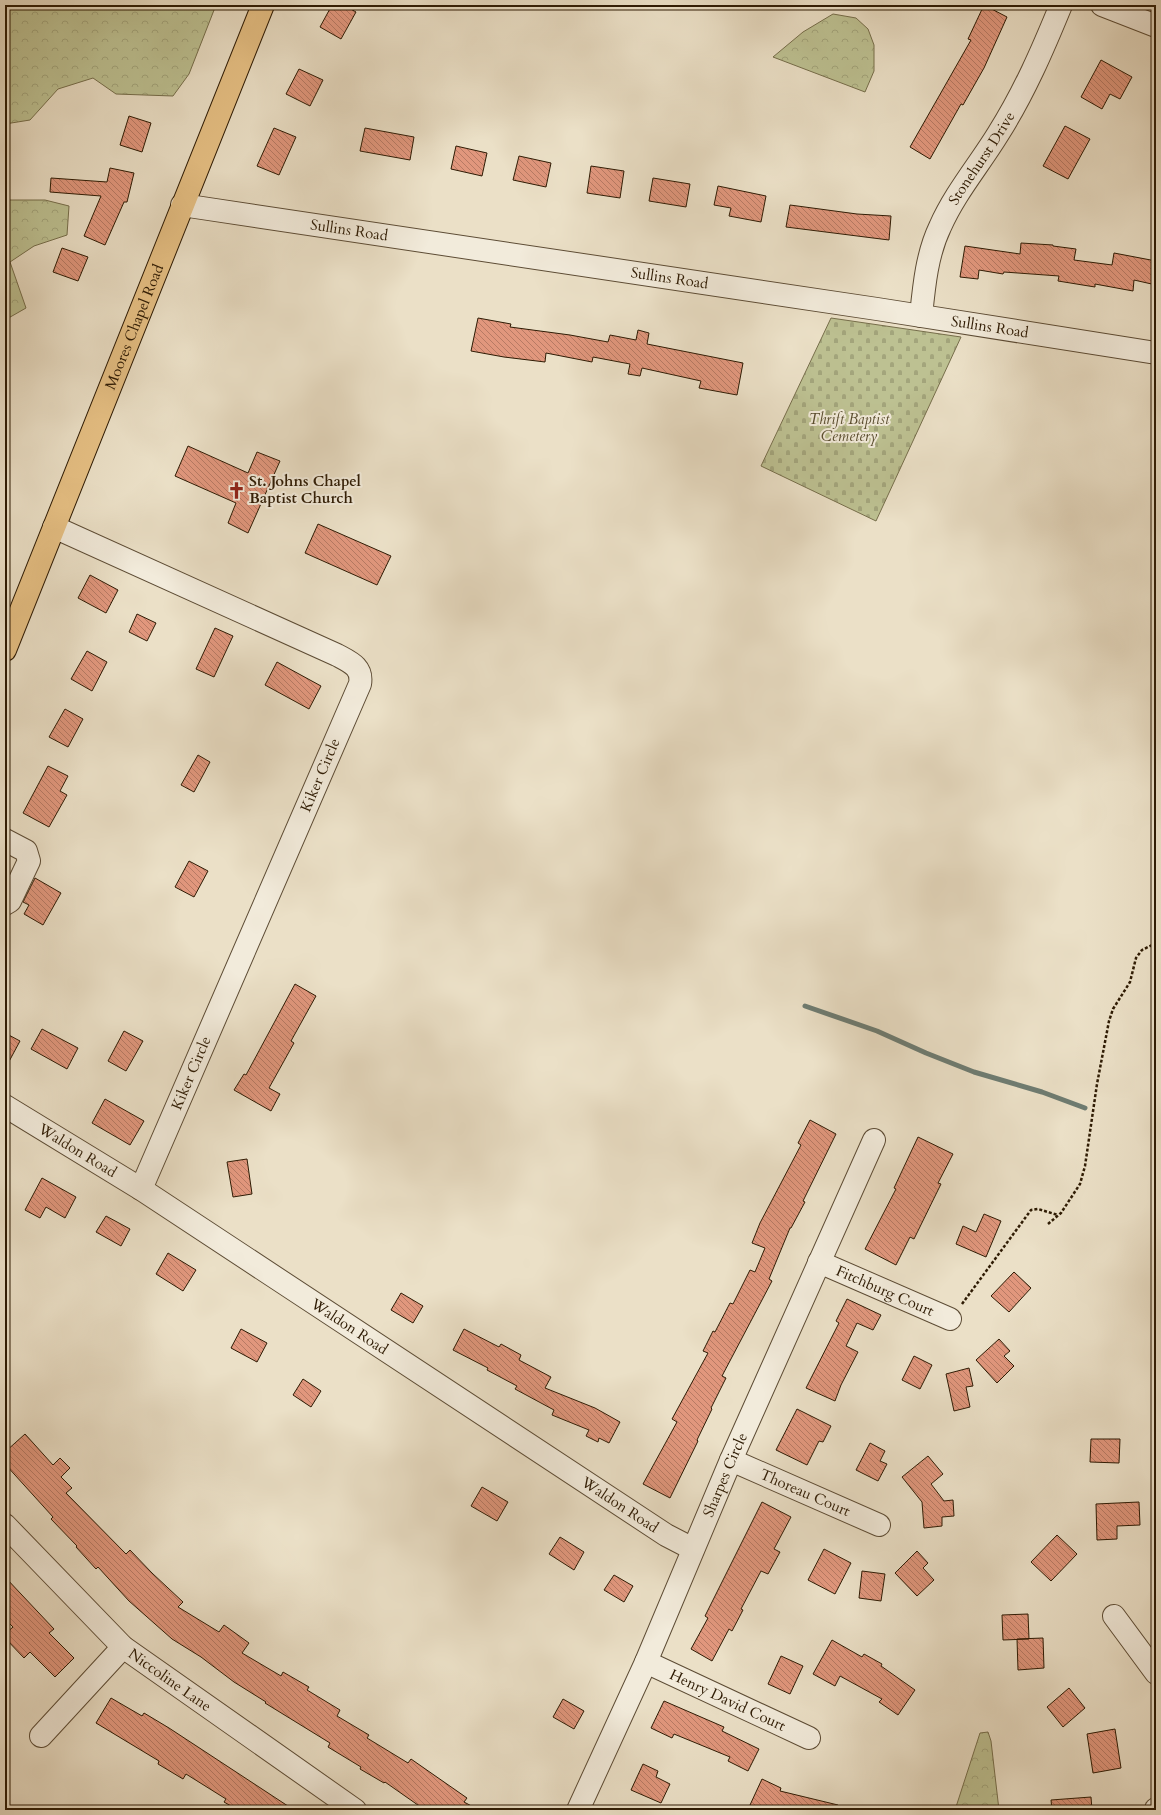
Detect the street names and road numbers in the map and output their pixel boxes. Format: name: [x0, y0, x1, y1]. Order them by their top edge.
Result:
street label: Stonehurst Drive: [944, 108, 1019, 208]
street label: Sullins Road: [309, 214, 389, 246]
street label: Moores Chapel Road: [100, 261, 168, 393]
street label: Sullins Road: [629, 262, 710, 294]
street label: Sullins Road: [950, 311, 1030, 343]
street label: Kiker Circle: [295, 735, 345, 815]
street label: Kiker Circle: [166, 1033, 216, 1113]
street label: Waldon Road: [34, 1118, 121, 1182]
street label: Fitchburg Court: [833, 1261, 937, 1321]
street label: Waldon Road: [306, 1293, 392, 1359]
street label: Sharpes Circle: [698, 1429, 752, 1520]
street label: Thoreau Court: [757, 1464, 854, 1521]
street label: Waldon Road: [577, 1471, 662, 1537]
street label: Niccoline Lane: [124, 1644, 216, 1716]
street label: Henry David Court: [666, 1664, 789, 1736]

